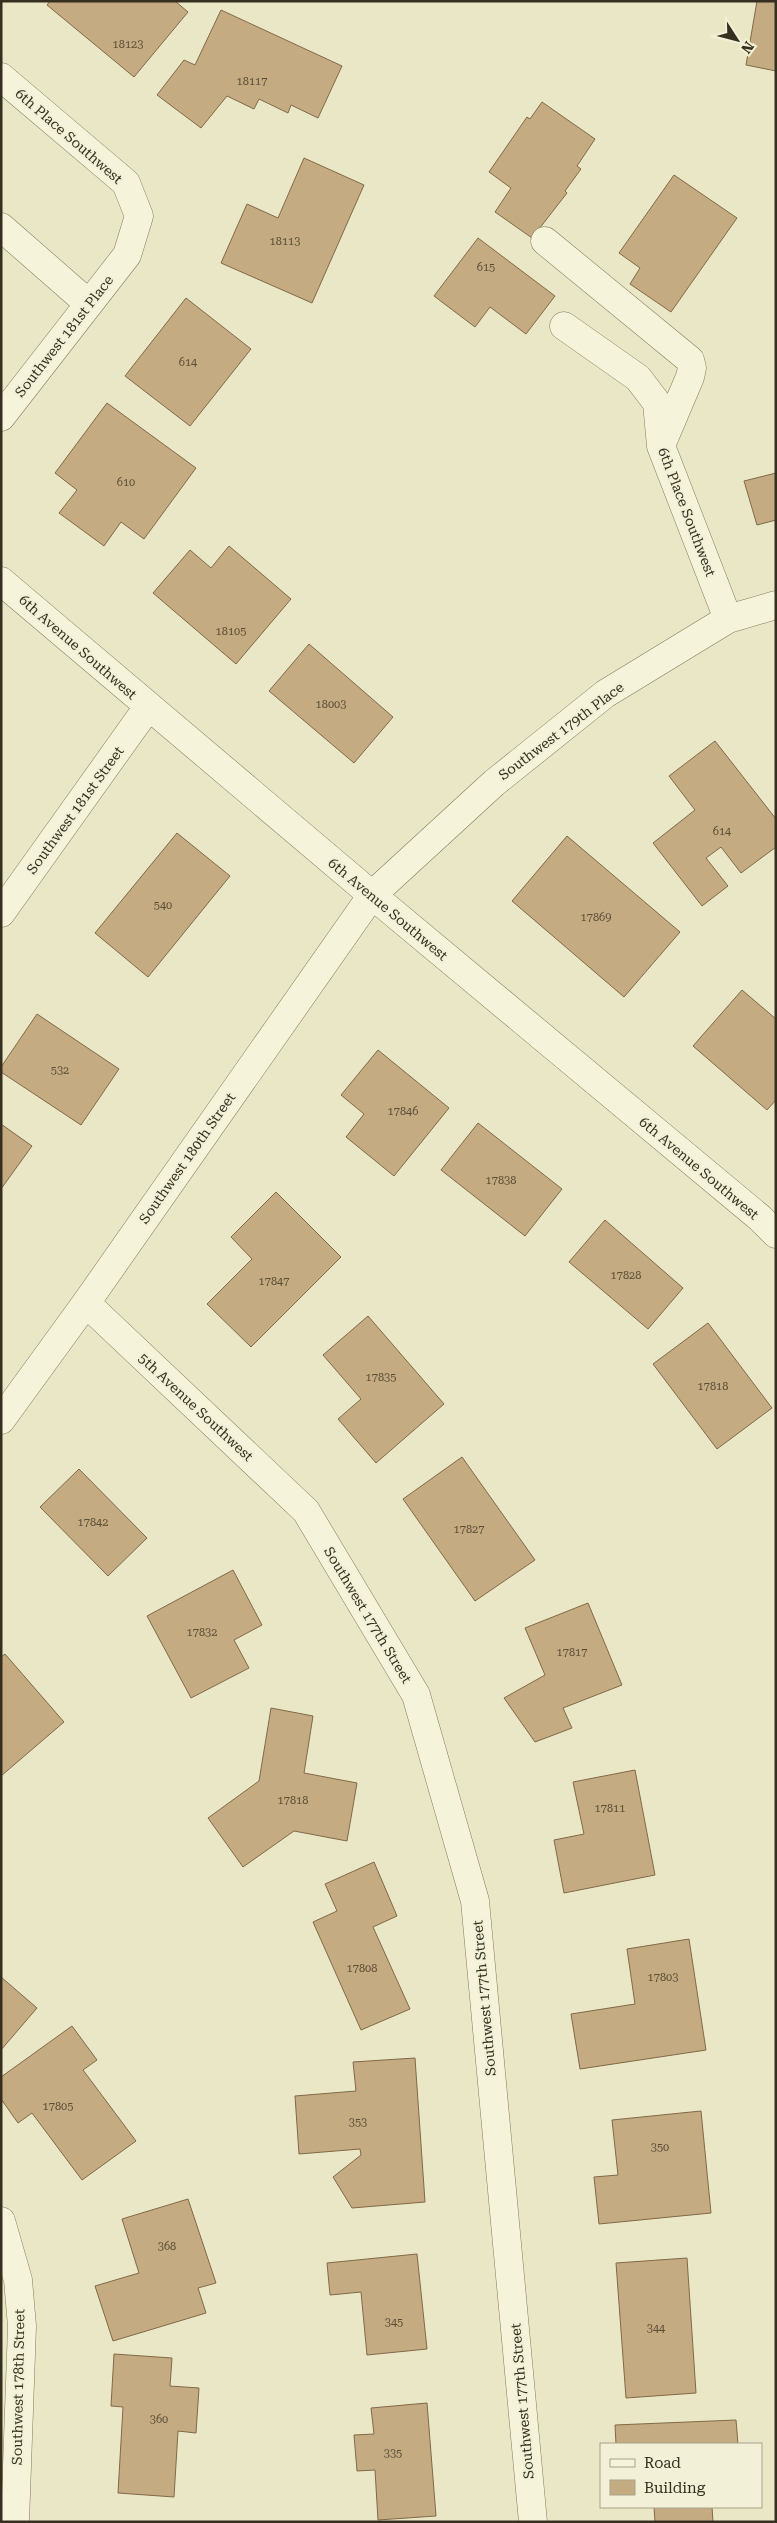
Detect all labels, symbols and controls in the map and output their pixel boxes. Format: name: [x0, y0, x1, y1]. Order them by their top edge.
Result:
north arrow: [712, 15, 762, 65]
house number: 18123: [113, 38, 143, 51]
text: N: [738, 39, 757, 57]
house number: 18117: [237, 75, 267, 88]
street label: 6th Place Southwest: [12, 85, 126, 187]
house number: 18113: [270, 235, 300, 248]
house number: 615: [477, 261, 495, 274]
street label: Southwest 181st Place: [12, 272, 117, 400]
house number: 614: [179, 356, 198, 369]
street label: 6th Place Southwest: [655, 445, 719, 579]
house number: 610: [117, 476, 135, 489]
street label: 6th Avenue Southwest: [16, 592, 140, 702]
house number: 18105: [216, 625, 246, 638]
street label: Southwest 179th Place: [495, 679, 627, 783]
house number: 18003: [316, 698, 346, 711]
street label: Southwest 181st Street: [23, 743, 127, 877]
house number: 614: [713, 825, 732, 838]
street label: 6th Avenue Southwest: [325, 854, 451, 964]
house number: 540: [154, 899, 172, 912]
house number: 17869: [581, 911, 611, 924]
house number: 532: [51, 1064, 69, 1077]
street label: Southwest 180th Street: [136, 1089, 238, 1227]
house number: 17846: [388, 1105, 418, 1118]
street label: 6th Avenue Southwest: [636, 1113, 762, 1223]
house number: 17838: [486, 1174, 516, 1187]
house number: 17828: [611, 1269, 641, 1282]
house number: 17847: [259, 1275, 289, 1288]
street label: 5th Avenue Southwest: [135, 1350, 257, 1464]
house number: 17835: [366, 1371, 396, 1384]
house number: 17818: [698, 1380, 728, 1393]
house number: 17842: [78, 1516, 108, 1529]
house number: 17827: [454, 1523, 484, 1536]
street label: Southwest 177th Street: [321, 1544, 415, 1686]
house number: 17832: [187, 1626, 217, 1639]
house number: 17817: [557, 1646, 587, 1659]
house number: 17818: [278, 1794, 308, 1807]
house number: 17811: [595, 1802, 625, 1815]
street label: Southwest 177th Street: [469, 1919, 499, 2077]
house number: 17808: [347, 1962, 377, 1975]
house number: 17803: [648, 1971, 678, 1984]
house number: 17805: [43, 2100, 73, 2113]
house number: 353: [349, 2116, 367, 2129]
house number: 350: [651, 2141, 669, 2154]
house number: 368: [158, 2240, 176, 2253]
street label: Southwest 178th Street: [9, 2309, 27, 2465]
house number: 345: [385, 2316, 403, 2329]
street label: Southwest 177th Street: [507, 2322, 537, 2480]
house number: 344: [647, 2322, 666, 2335]
house number: 360: [150, 2413, 168, 2426]
legend: [600, 2443, 762, 2508]
house number: 335: [384, 2447, 402, 2460]
text: Road: [644, 2454, 681, 2472]
text: Building: [644, 2479, 706, 2497]

